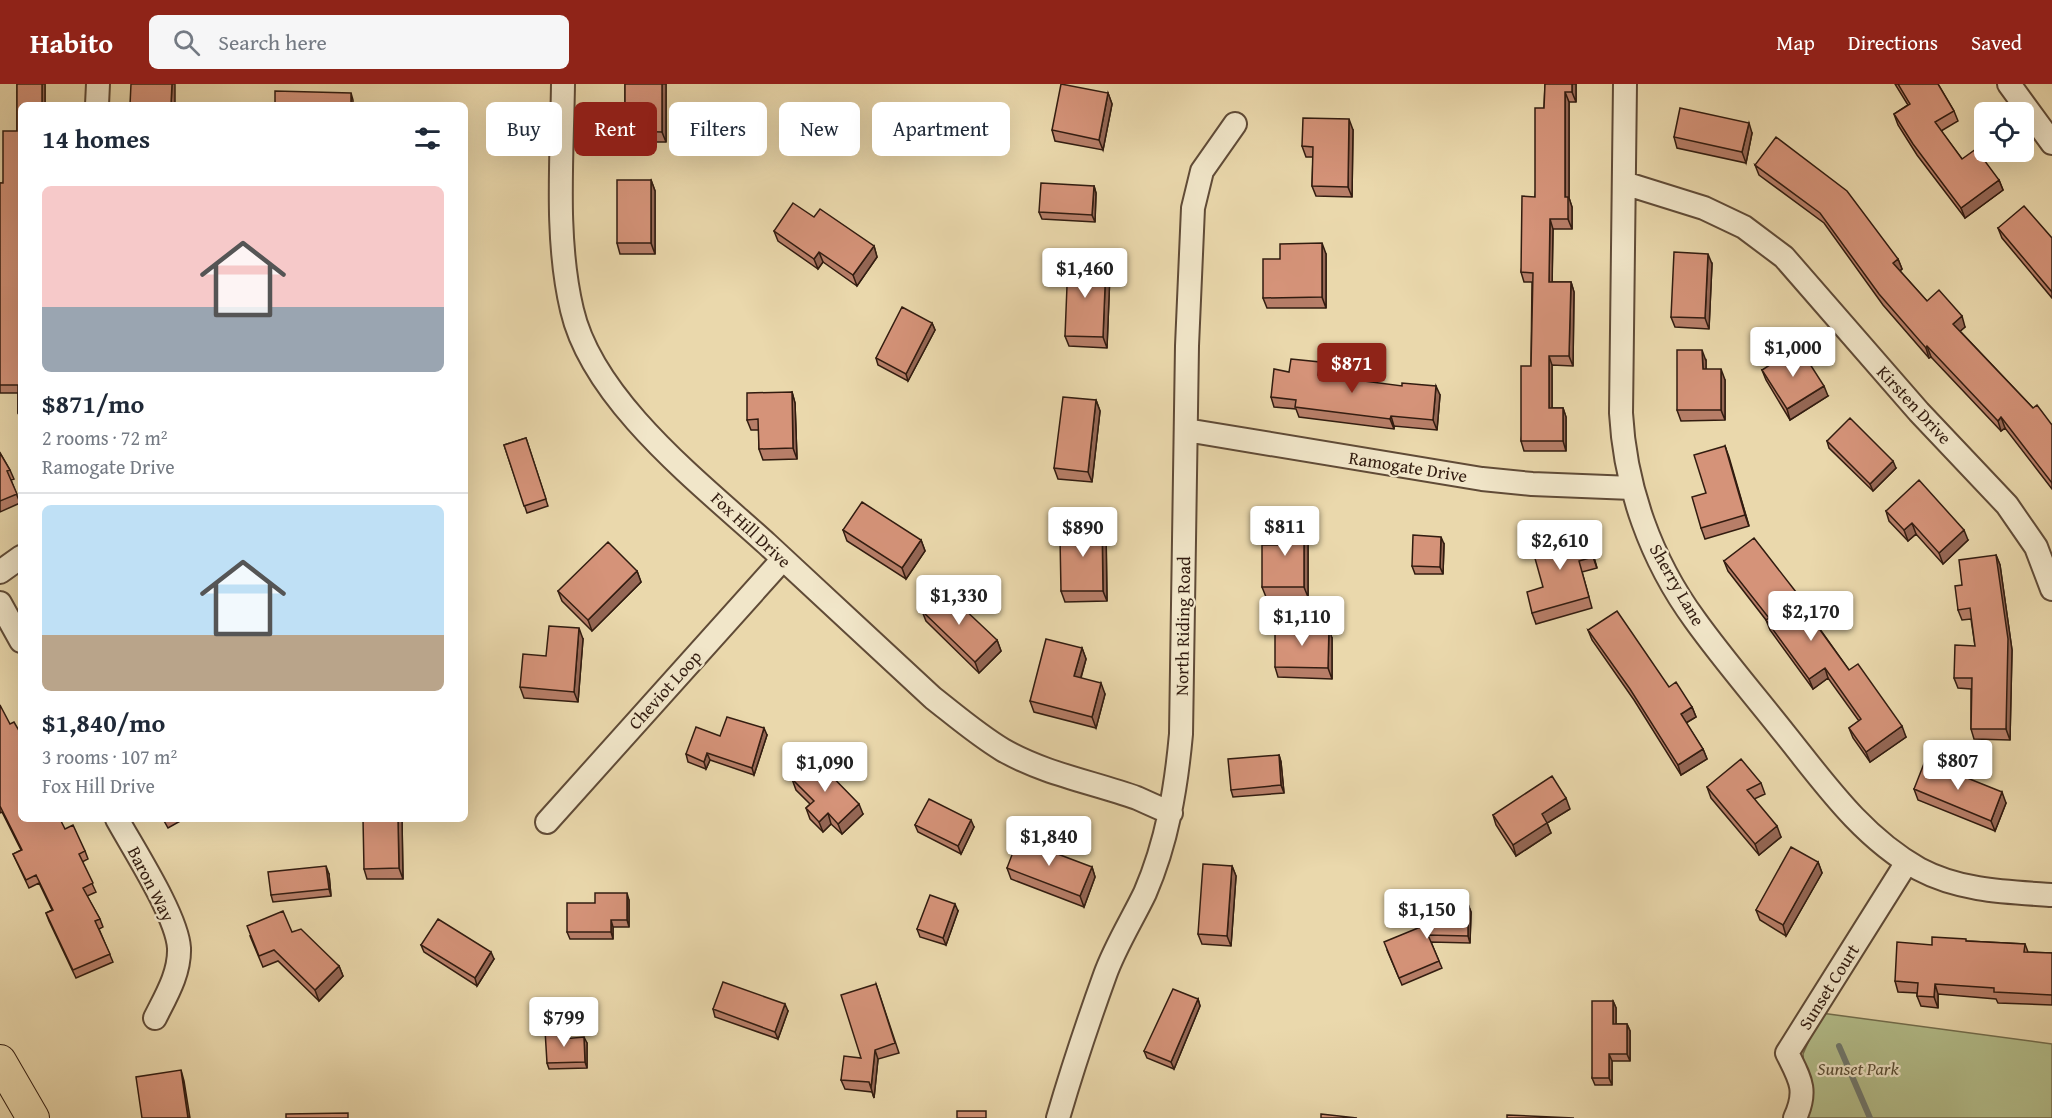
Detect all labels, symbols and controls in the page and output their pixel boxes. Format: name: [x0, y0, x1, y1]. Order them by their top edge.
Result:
search box: [149, 15, 569, 69]
text: Habito: [30, 22, 113, 63]
icon: search: [170, 26, 203, 59]
text: Search here: [218, 26, 327, 58]
text: Map: [1776, 27, 1815, 58]
text: Directions: [1848, 27, 1938, 58]
text: Saved: [1971, 27, 2022, 58]
chip: Buy: [486, 102, 562, 156]
chip: Rent: [574, 102, 657, 156]
chip: Filters: [669, 102, 767, 156]
chip: New: [779, 102, 860, 156]
chip: Apartment: [872, 102, 1010, 156]
map controls: [1974, 102, 2034, 162]
button: locate: [1974, 102, 2034, 162]
text: 14 homes: [42, 119, 150, 158]
icon: filters: [411, 122, 444, 155]
icon: home: [189, 225, 297, 333]
pin: $1,460: [1036, 248, 1134, 299]
text: $1,460: [1056, 253, 1114, 282]
pin: $1,000: [1744, 327, 1842, 378]
text: $1,000: [1764, 332, 1822, 361]
pin: $871: [1316, 343, 1388, 394]
text: $871: [1331, 348, 1373, 377]
street label: Kirsten Drive: [1871, 359, 1958, 450]
text: $871/mo: [42, 384, 144, 423]
text: 2 rooms · 72 m²: [42, 423, 168, 452]
street label: Ramogate Drive: [1347, 444, 1469, 489]
text: Ramogate Drive: [42, 452, 175, 481]
street label: Fox Hill Drive: [705, 485, 798, 574]
pin: $811: [1249, 506, 1321, 557]
pin: $890: [1047, 507, 1119, 558]
text: $811: [1264, 511, 1306, 540]
text: $890: [1062, 512, 1104, 541]
pin: $2,610: [1511, 520, 1609, 571]
text: $2,610: [1531, 525, 1589, 554]
street label: Sherry Lane: [1643, 539, 1712, 631]
icon: home: [189, 544, 297, 652]
street label: North Riding Road: [1168, 556, 1197, 696]
pin: $1,330: [910, 575, 1008, 626]
text: $1,330: [930, 580, 988, 609]
pin: $2,170: [1762, 591, 1860, 642]
pin: $1,110: [1253, 596, 1351, 647]
text: $2,170: [1782, 596, 1840, 625]
text: $1,110: [1273, 601, 1331, 630]
street label: Cheviot Loop: [622, 644, 708, 735]
text: $1,840/mo: [42, 703, 165, 742]
pin: $807: [1922, 740, 1994, 791]
text: 3 rooms · 107 m²: [42, 742, 177, 771]
pin: $1,090: [776, 742, 874, 793]
text: $807: [1937, 745, 1979, 774]
text: $1,090: [796, 747, 854, 776]
text: Fox Hill Drive: [42, 771, 155, 800]
pin: $1,840: [1000, 816, 1098, 867]
text: $1,840: [1020, 821, 1078, 850]
street label: Baron Way: [121, 841, 182, 926]
pin: $1,150: [1378, 889, 1476, 940]
text: $1,150: [1398, 894, 1456, 923]
street label: Sunset Court: [1791, 938, 1866, 1035]
pin: $799: [528, 997, 600, 1048]
text: $799: [543, 1002, 585, 1031]
park label: Sunset Park: [1817, 1055, 1900, 1082]

